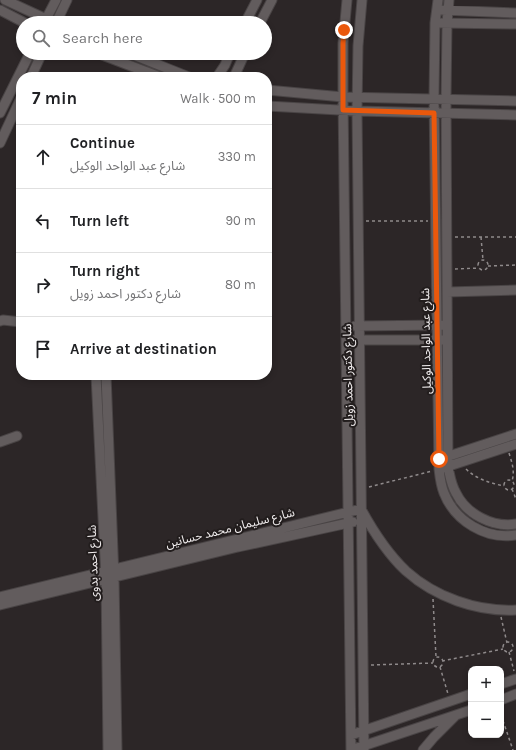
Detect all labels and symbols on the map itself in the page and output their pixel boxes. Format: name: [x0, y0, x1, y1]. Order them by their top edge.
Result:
route end: [335, 21, 353, 39]
street label: شارع عبد الواحد الوكيل: [418, 288, 436, 394]
street label: شارع دكتور احمد زويل: [340, 324, 358, 426]
route start: [430, 450, 448, 468]
street label: شارع سليمان محمد حسانين: [164, 505, 296, 553]
street label: شارع احمد بدوى: [85, 524, 103, 601]

